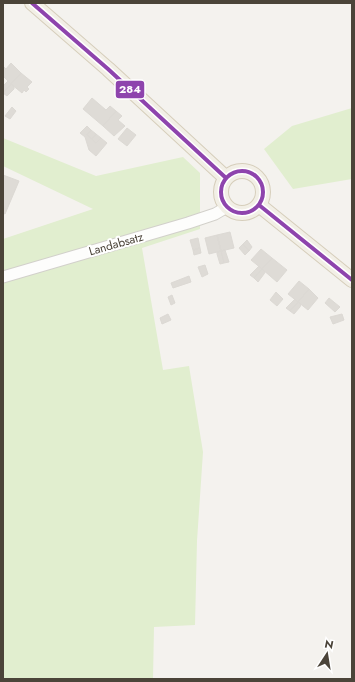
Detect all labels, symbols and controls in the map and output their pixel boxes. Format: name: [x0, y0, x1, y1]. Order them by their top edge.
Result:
line badge: 284: [115, 80, 145, 99]
text: 284: [119, 81, 141, 97]
street label: Landabsatz: [87, 228, 146, 260]
north arrow: [307, 634, 347, 674]
text: N: [323, 635, 335, 653]

